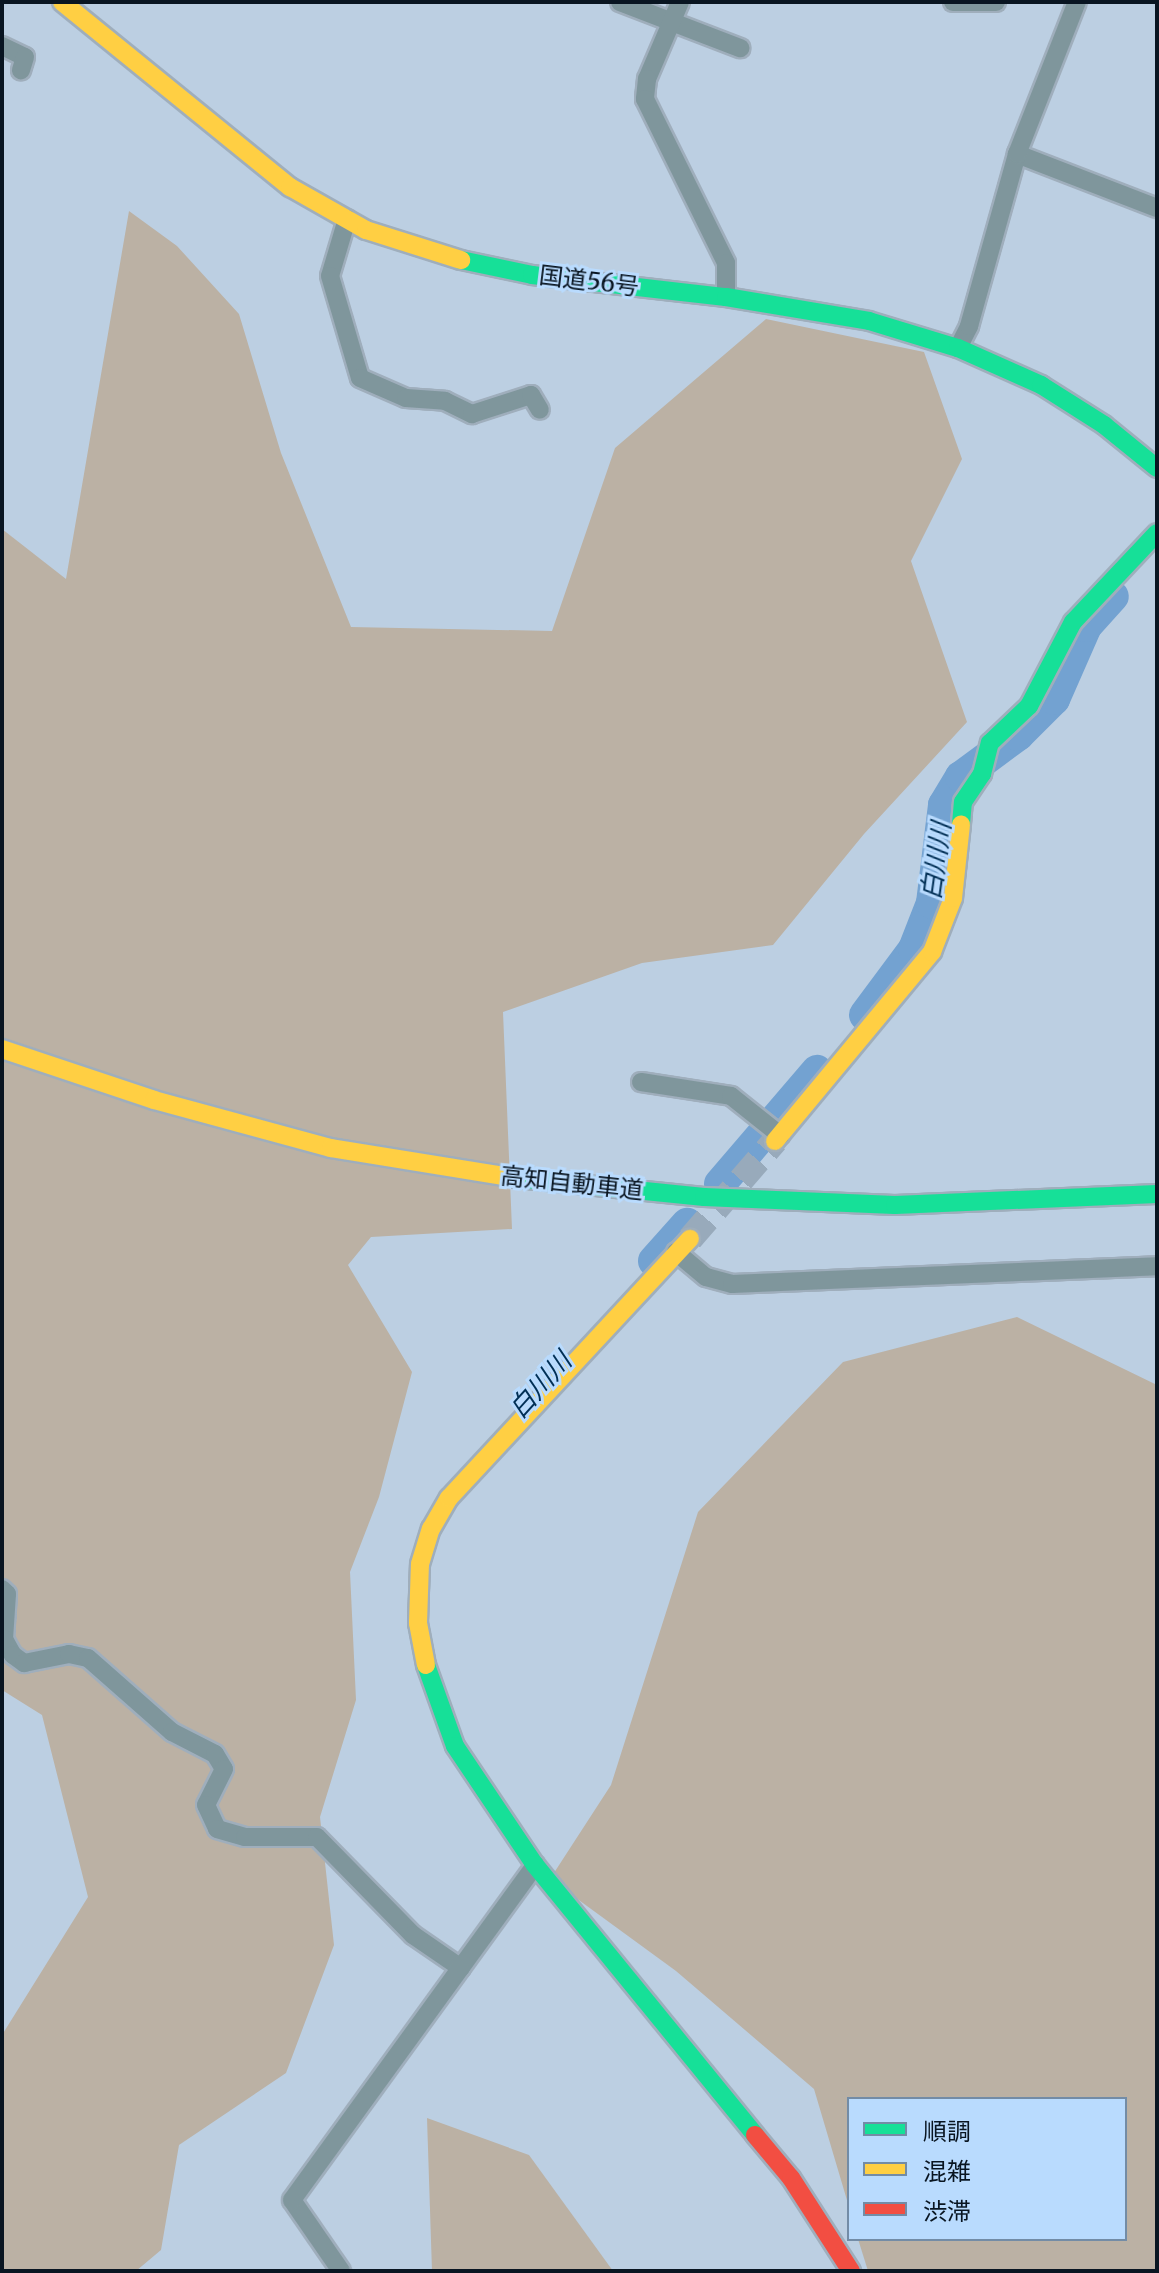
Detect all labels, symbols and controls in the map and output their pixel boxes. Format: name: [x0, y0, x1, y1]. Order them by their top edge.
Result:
street label: 国道56号: [538, 261, 640, 301]
water label: 白川川: [915, 820, 957, 902]
street label: 高知自動車道: [499, 1161, 645, 1205]
water label: 白川川: [502, 1346, 578, 1424]
legend: [847, 2097, 1127, 2241]
text: 順調: [923, 2116, 971, 2147]
text: 混雑: [923, 2156, 971, 2187]
text: 渋滞: [923, 2196, 971, 2227]

